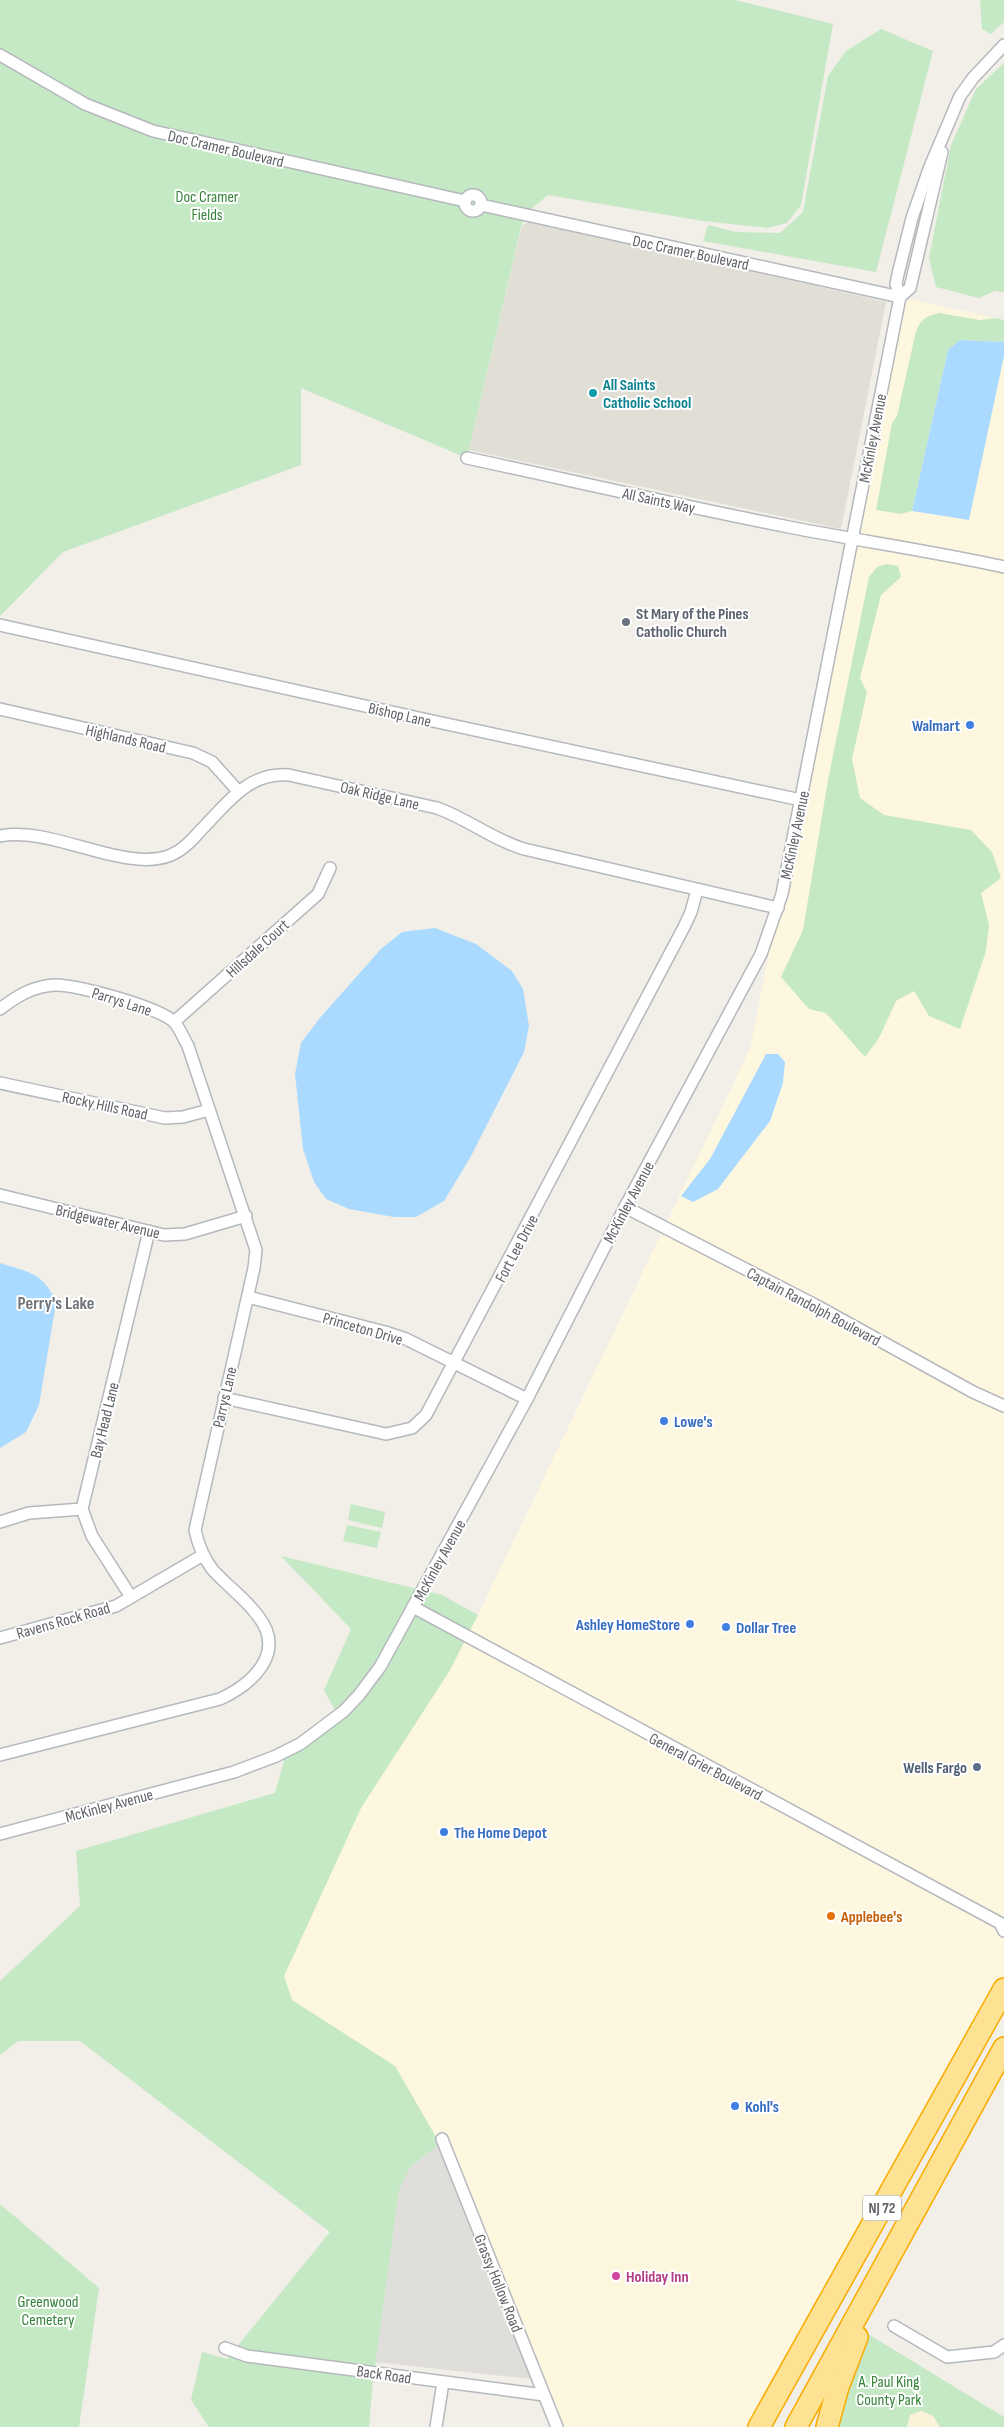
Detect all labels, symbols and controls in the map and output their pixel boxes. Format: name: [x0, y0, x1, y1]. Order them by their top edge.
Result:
street label: Doc Cramer Boulevard: [166, 127, 285, 172]
park label: Doc Cramer Fields: [176, 188, 239, 225]
street label: Doc Cramer Boulevard: [631, 232, 751, 275]
place label: All Saints Catholic School: [602, 376, 691, 413]
marker: All Saints Catholic School: [587, 387, 599, 399]
street label: McKinley Avenue: [856, 392, 891, 484]
street label: All Saints Way: [620, 484, 697, 518]
place label: St Mary of the Pines Catholic Church: [636, 605, 749, 642]
marker: St Mary of the Pines Catholic Church: [620, 616, 632, 628]
street label: Bishop Lane: [366, 699, 433, 732]
place label: Walmart: [912, 717, 960, 736]
marker: Walmart: [964, 719, 976, 731]
street label: Highlands Road: [84, 721, 168, 758]
street label: Oak Ridge Lane: [338, 778, 421, 815]
street label: McKinley Avenue: [777, 789, 814, 881]
street label: Hillsdale Court: [223, 916, 293, 982]
street label: Parrys Lane: [89, 984, 154, 1021]
street label: Rocky Hills Road: [60, 1088, 149, 1125]
street label: McKinley Avenue: [600, 1158, 659, 1247]
street label: Bridgewater Avenue: [54, 1201, 162, 1244]
street label: Fort Lee Drive: [492, 1212, 543, 1286]
street label: Captain Randolph Boulevard: [743, 1264, 884, 1351]
district label: Perry's Lake: [17, 1293, 95, 1314]
street label: Princeton Drive: [320, 1309, 405, 1350]
street label: Parrys Lane: [209, 1365, 242, 1430]
street label: Bay Head Lane: [87, 1381, 124, 1460]
place label: Lowe's: [674, 1413, 713, 1432]
marker: Lowe's: [658, 1415, 670, 1427]
street label: McKinley Avenue: [410, 1517, 470, 1605]
street label: Ravens Rock Road: [14, 1599, 112, 1644]
place label: Ashley HomeStore: [575, 1616, 680, 1635]
marker: Ashley HomeStore: [684, 1618, 696, 1630]
place label: Dollar Tree: [736, 1619, 796, 1638]
marker: Dollar Tree: [720, 1621, 732, 1633]
street label: General Grier Boulevard: [645, 1729, 765, 1805]
place label: Wells Fargo: [903, 1759, 967, 1778]
marker: Wells Fargo: [971, 1761, 983, 1773]
street label: McKinley Avenue: [63, 1786, 155, 1827]
place label: The Home Depot: [454, 1824, 547, 1843]
marker: The Home Depot: [438, 1826, 450, 1838]
place label: Applebee's: [840, 1908, 902, 1927]
marker: Applebee's: [825, 1910, 837, 1922]
place label: Kohl's: [745, 2098, 779, 2117]
marker: Kohl's: [729, 2100, 741, 2112]
road number: NJ 72: [863, 2196, 901, 2220]
street label: Grassy Hollow Road: [469, 2232, 526, 2335]
place label: Holiday Inn: [626, 2268, 689, 2287]
marker: Holiday Inn: [610, 2270, 622, 2282]
park label: Greenwood Cemetery: [18, 2293, 78, 2330]
street label: Back Road: [355, 2362, 412, 2389]
park label: A. Paul King County Park: [857, 2373, 921, 2410]

